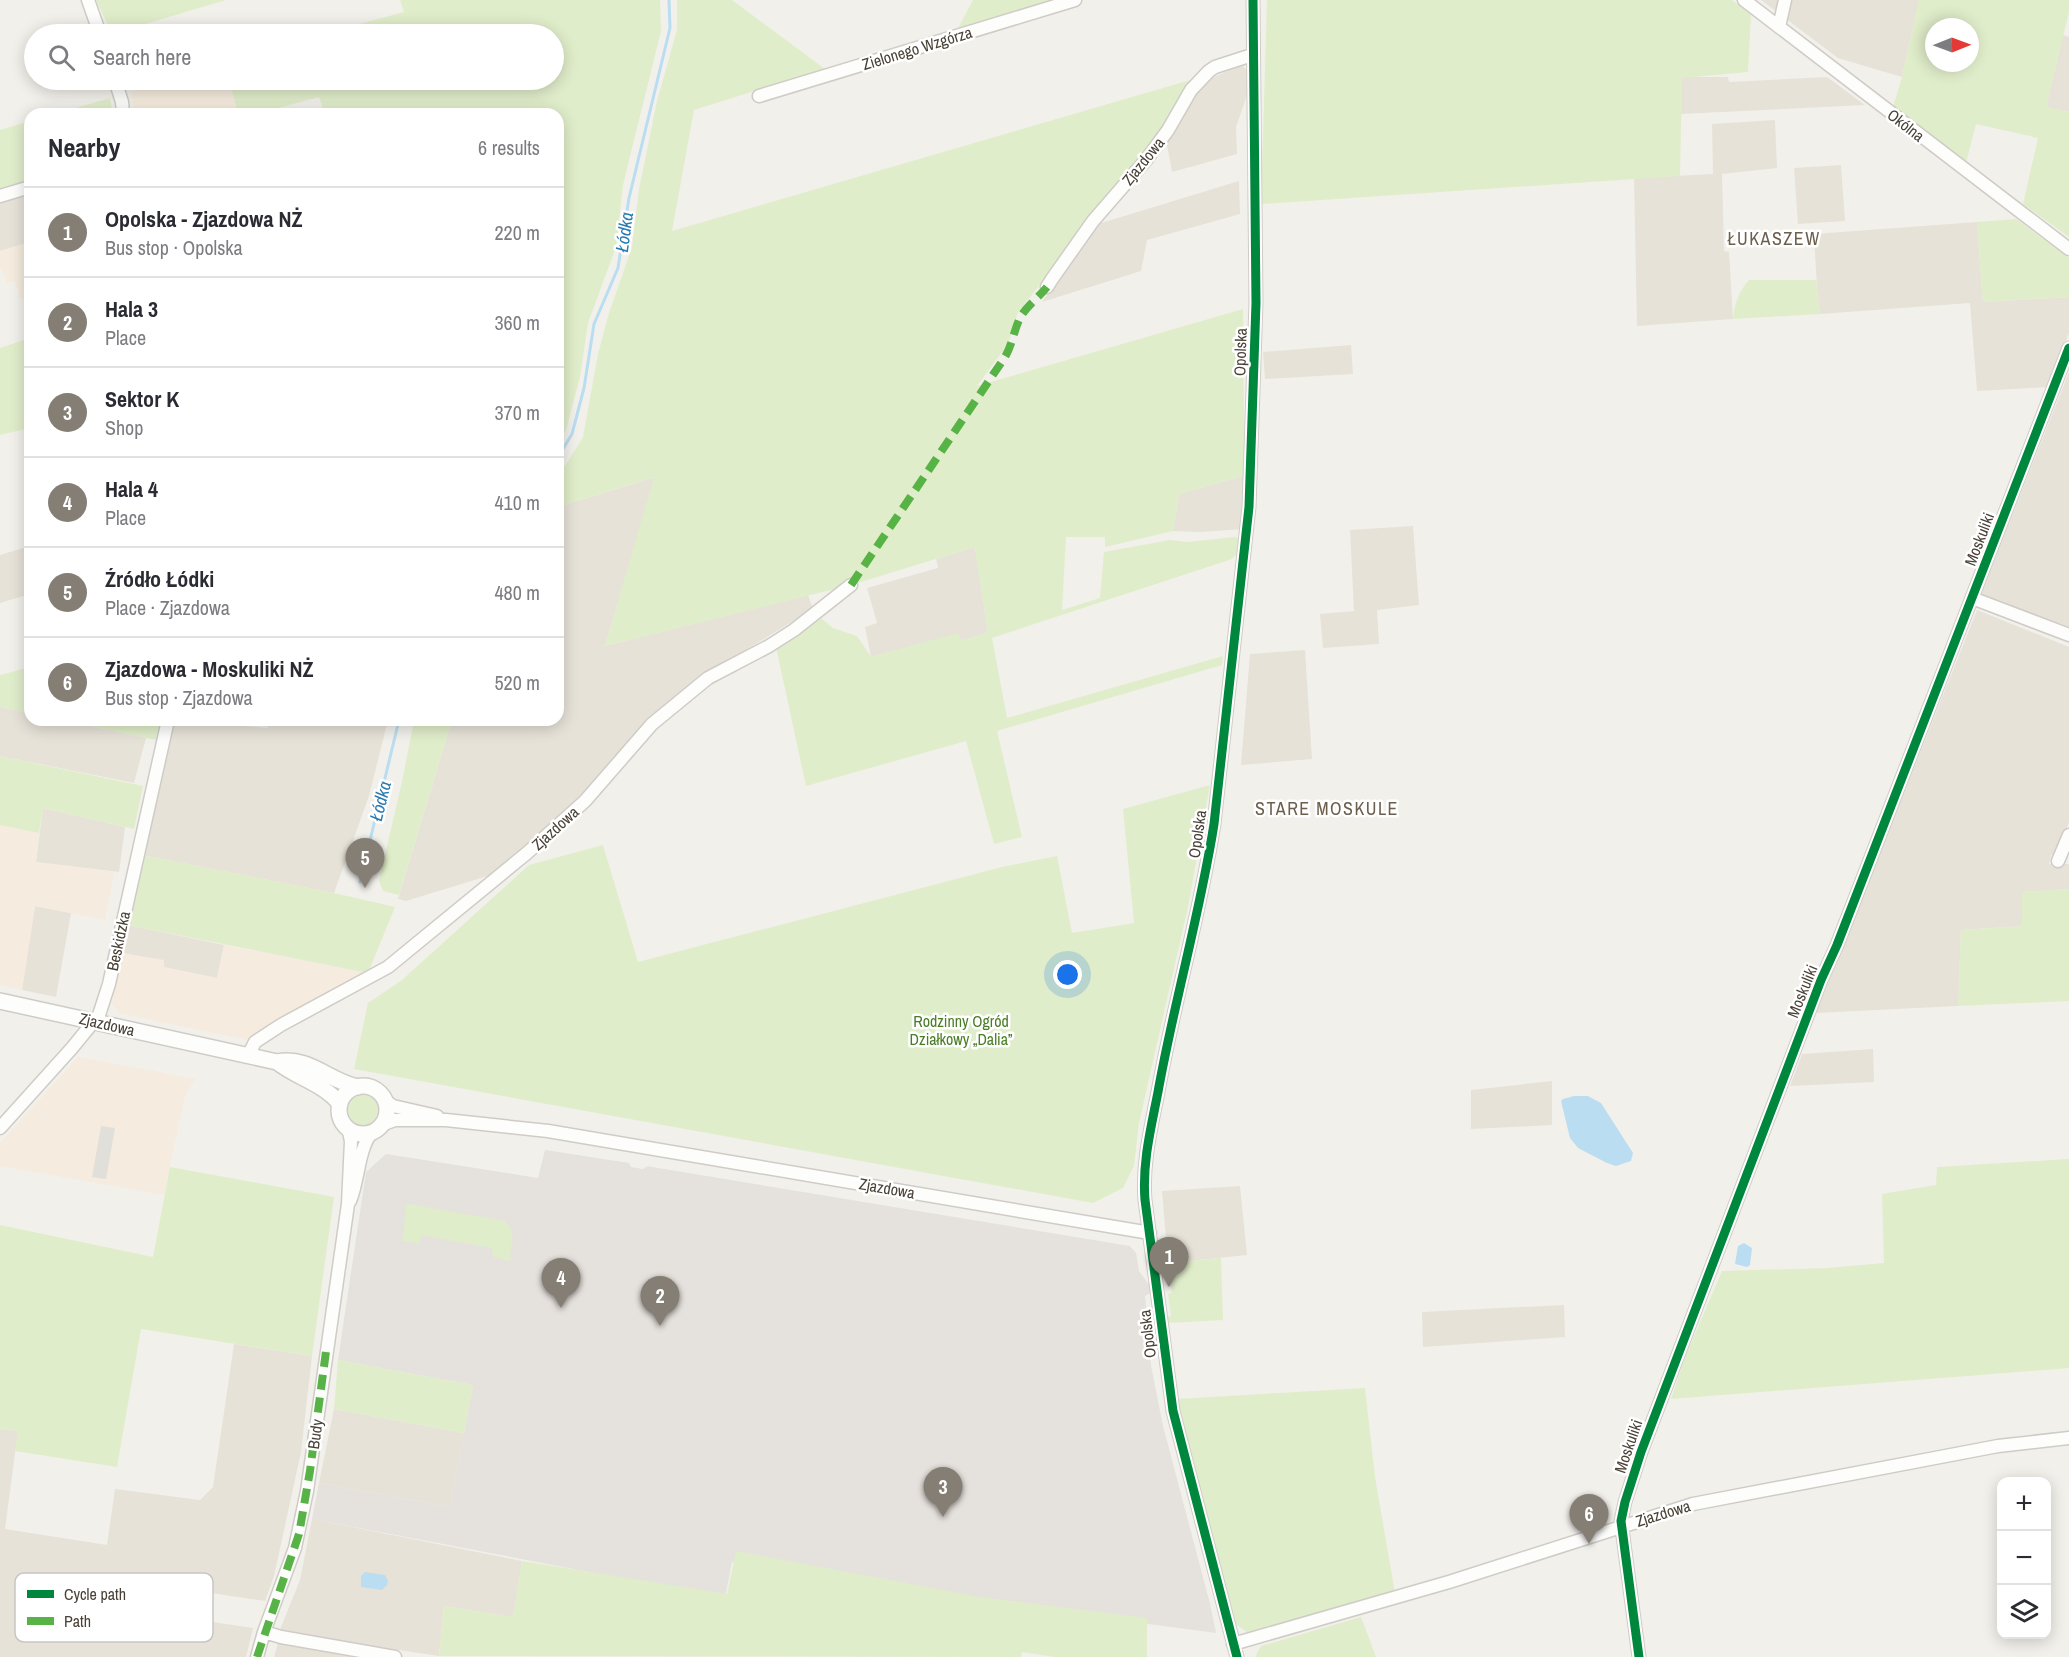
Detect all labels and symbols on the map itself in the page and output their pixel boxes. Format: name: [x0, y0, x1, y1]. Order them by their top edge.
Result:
north arrow: [1925, 18, 1979, 72]
street label: Zielonego Wzgórza: [859, 21, 975, 75]
street label: Okólna: [1883, 104, 1930, 147]
street label: Zjazdowa: [1117, 132, 1170, 190]
water label: Łódka: [609, 210, 639, 255]
district label: ŁUKASZEW: [1727, 226, 1821, 251]
street label: Opolska: [1228, 327, 1252, 376]
street label: Moskuliki: [1959, 509, 1999, 569]
water label: Łódka: [363, 778, 397, 825]
district label: STARE MOSKULE: [1255, 796, 1399, 821]
street label: Zjazdowa: [527, 801, 584, 855]
street label: Opolska: [1183, 808, 1211, 859]
pin: 5: [346, 838, 385, 888]
street label: Beskidzka: [101, 908, 135, 973]
your location: [1053, 960, 1082, 989]
street label: Moskuliki: [1781, 961, 1823, 1021]
street label: Zjazdowa: [77, 1007, 138, 1041]
park label: Rodzinny Ogród Działkowy „Dalia”: [910, 1010, 1013, 1050]
street label: Zjazdowa: [857, 1172, 917, 1204]
pin: 1: [1150, 1238, 1188, 1287]
pin: 4: [542, 1258, 580, 1308]
pin: 2: [640, 1276, 680, 1326]
street label: Opolska: [1133, 1308, 1161, 1359]
street label: Moskuliki: [1609, 1416, 1647, 1476]
street label: Budy: [302, 1417, 328, 1450]
pin: 3: [924, 1468, 962, 1517]
pin: 6: [1570, 1494, 1608, 1544]
street label: Zjazdowa: [1633, 1494, 1694, 1532]
legend: [15, 1573, 213, 1642]
text: Cycle path: [64, 1583, 126, 1605]
text: Path: [64, 1610, 91, 1632]

